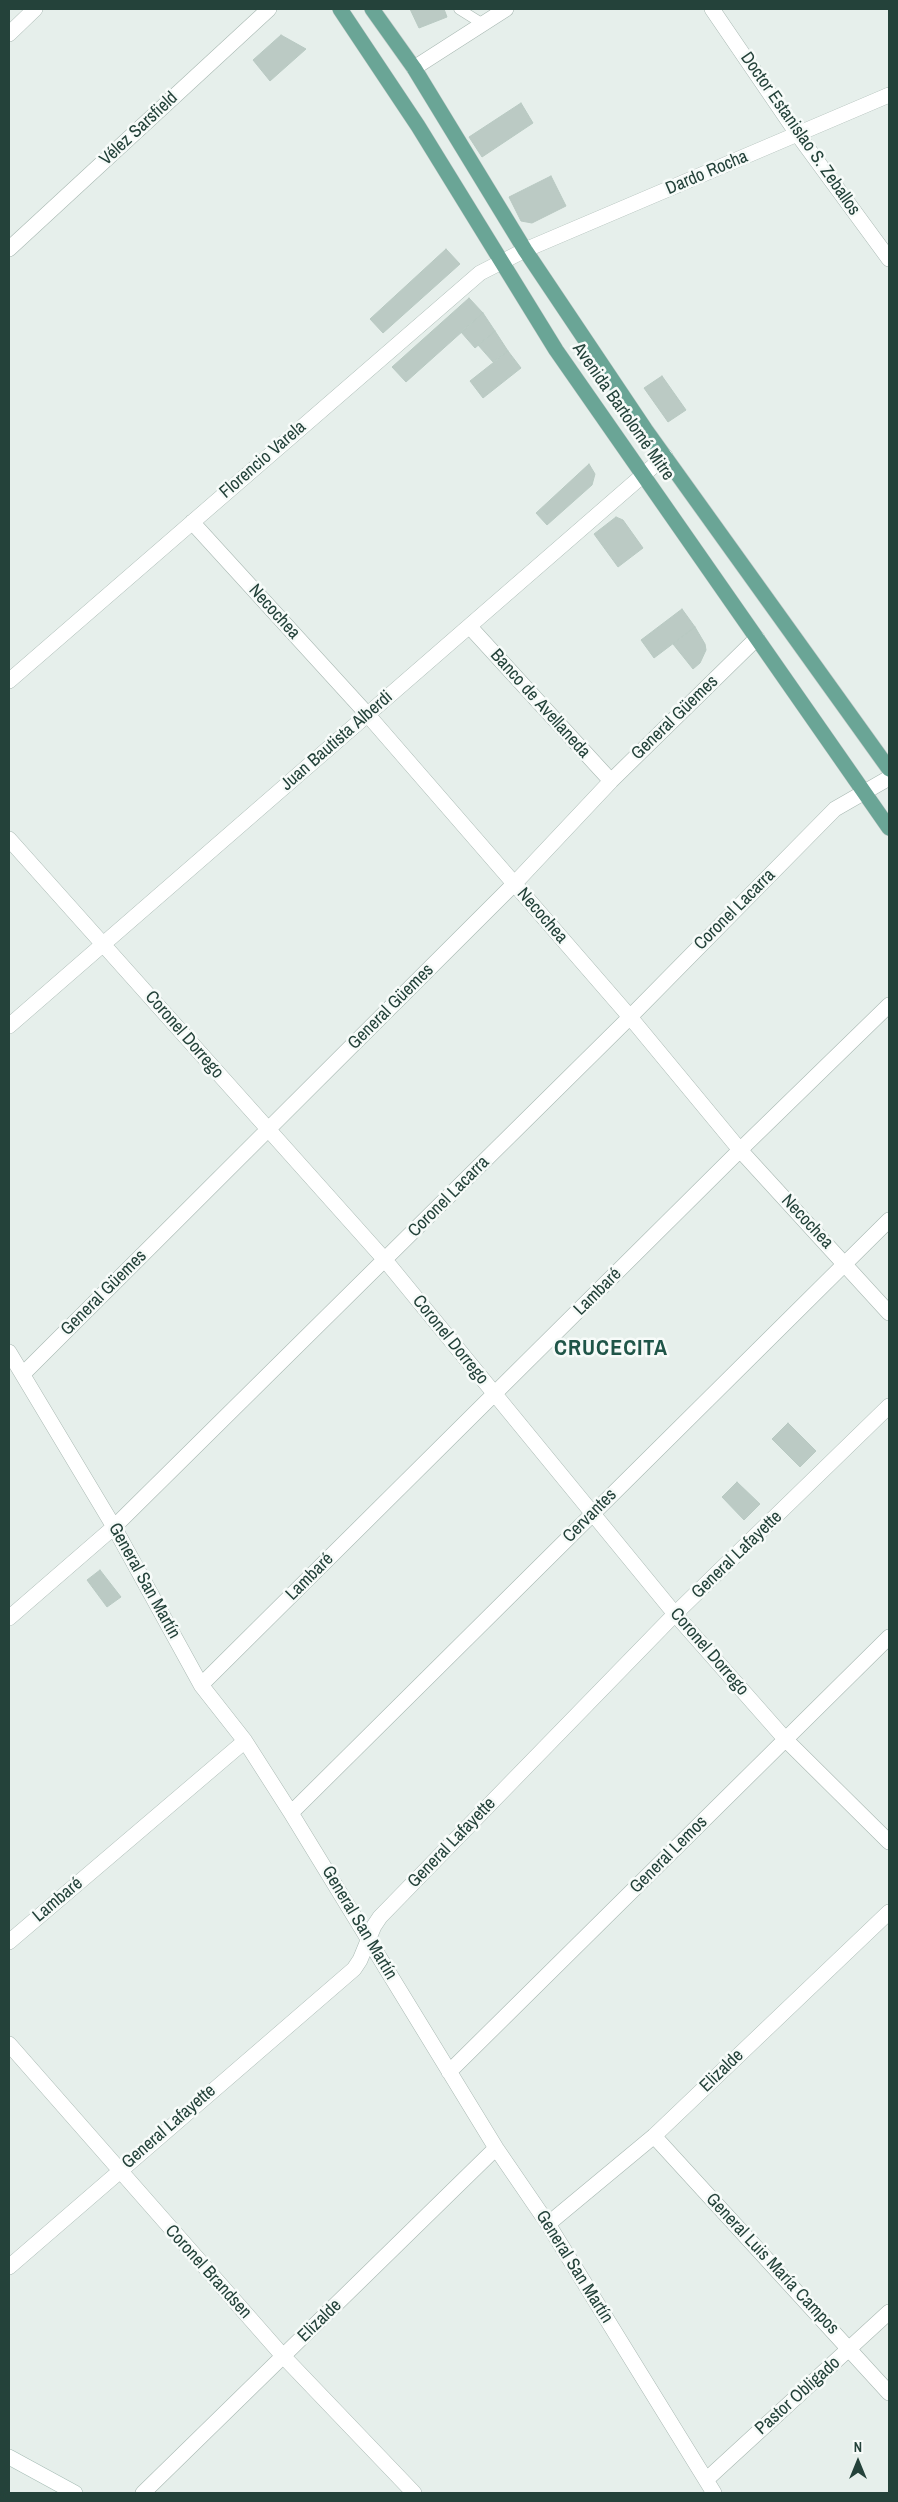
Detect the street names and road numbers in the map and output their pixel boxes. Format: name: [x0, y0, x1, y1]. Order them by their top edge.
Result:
street label: Doctor Estanislao S. Zeballos: [735, 48, 865, 220]
street label: Vélez Sarsfield: [96, 88, 182, 170]
street label: Dardo Rocha: [663, 146, 751, 200]
street label: Avenida Bartolomé Mitre: [567, 339, 679, 485]
street label: Florencio Varela: [215, 417, 311, 503]
street label: Necochea: [244, 580, 304, 644]
street label: Banco de Avellaneda: [485, 645, 595, 763]
street label: General Güemes: [627, 671, 723, 765]
street label: Juan Bautista Alberdi: [277, 687, 397, 795]
street label: Coronel Lacarra: [690, 865, 780, 955]
street label: Necochea: [512, 884, 572, 948]
street label: General Güemes: [344, 960, 438, 1054]
street label: Coronel Dorrego: [140, 987, 228, 1083]
street label: Coronel Lacarra: [404, 1152, 494, 1242]
street label: Necochea: [776, 1190, 838, 1254]
street label: General Güemes: [57, 1246, 151, 1340]
street label: Lambaré: [570, 1264, 626, 1320]
street label: Coronel Dorrego: [407, 1291, 493, 1389]
street label: Cervantes: [559, 1485, 621, 1547]
street label: General Lafayette: [687, 1506, 787, 1604]
street label: General San Martín: [103, 1519, 185, 1643]
street label: Lambaré: [282, 1549, 338, 1605]
street label: Coronel Dorrego: [665, 1604, 753, 1700]
street label: General Lafayette: [403, 1793, 501, 1893]
street label: General Lemos: [626, 1812, 712, 1898]
street label: General San Martín: [317, 1862, 401, 1984]
street label: Lambaré: [29, 1873, 87, 1927]
street label: Elizalde: [696, 2045, 748, 2097]
street label: General Lafayette: [118, 2080, 220, 2174]
street label: General Luis María Campos: [701, 2189, 843, 2339]
street label: General San Martín: [531, 2207, 617, 2327]
street label: Coronel Brandsen: [160, 2221, 256, 2323]
street label: Elizalde: [294, 2295, 346, 2347]
street label: Pastor Obligado: [751, 2352, 845, 2440]

